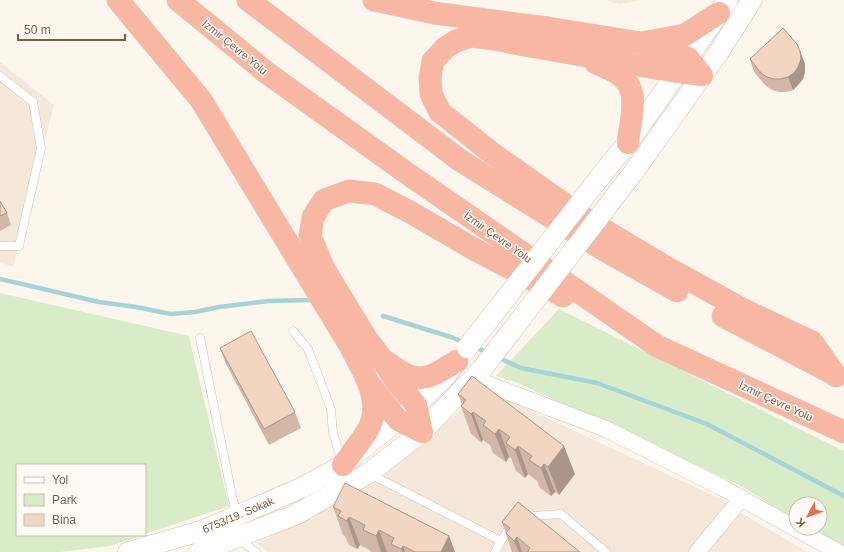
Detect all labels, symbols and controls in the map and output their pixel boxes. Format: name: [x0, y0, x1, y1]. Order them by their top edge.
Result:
scale bar: [18, 16, 125, 42]
street label: İzmir Çevre Yolu: [200, 17, 270, 77]
text: 50 m: [24, 23, 51, 37]
street label: İzmir Çevre Yolu: [462, 209, 534, 265]
street label: İzmir Çevre Yolu: [737, 379, 815, 423]
legend: [16, 464, 146, 536]
text: Yol: [52, 473, 68, 487]
text: Park: [52, 493, 78, 507]
street label: 6753/19. Sokak: [200, 494, 276, 535]
north arrow: [788, 496, 828, 536]
text: Bina: [52, 513, 76, 527]
text: K: [793, 516, 808, 529]

